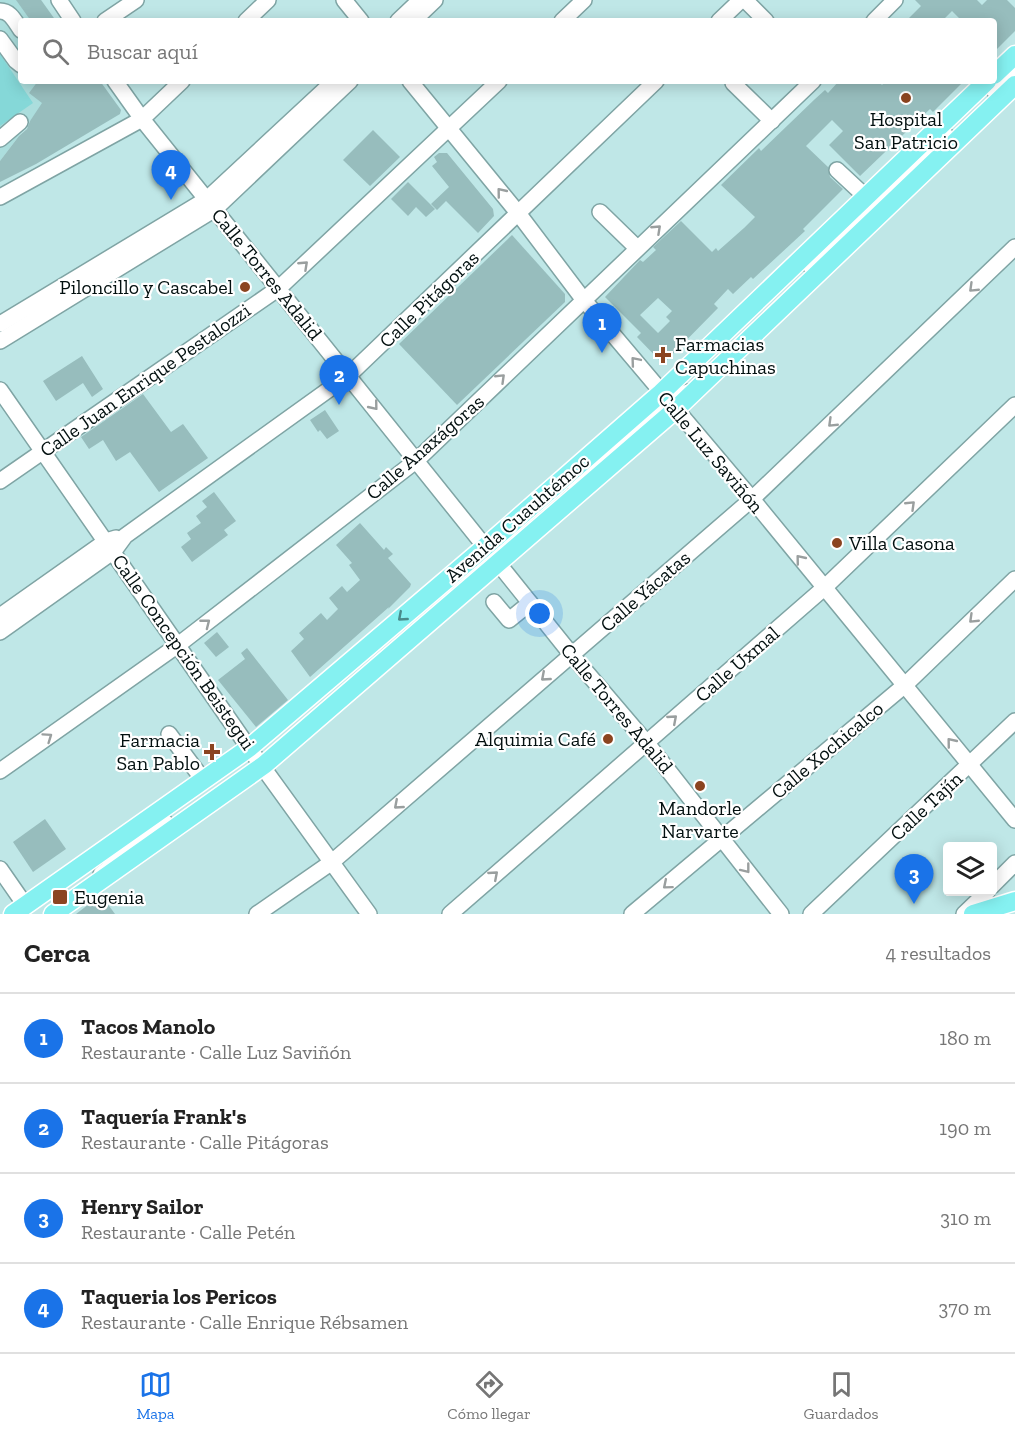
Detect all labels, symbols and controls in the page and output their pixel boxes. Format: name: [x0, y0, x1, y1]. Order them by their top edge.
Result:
search box: [18, 18, 997, 84]
icon: search: [39, 35, 72, 68]
text: Buscar aquí: [87, 38, 198, 65]
marker: Hospital San Patricio: [899, 91, 913, 105]
place label: Hospital San Patricio: [854, 107, 958, 154]
pin: 4: [152, 150, 190, 200]
one-way arrow: [497, 188, 508, 199]
street label: Calle Torres Adalid: [207, 203, 327, 345]
one-way arrow: [650, 225, 661, 236]
street label: Calle Pitágoras: [374, 245, 484, 353]
one-way arrow: [297, 261, 308, 272]
place label: Piloncillo y Cascabel: [59, 275, 233, 299]
marker: Piloncillo y Cascabel: [238, 280, 252, 294]
one-way arrow: [969, 280, 980, 291]
street label: Calle Juan Enrique Pestalozzi: [35, 298, 255, 462]
pin: 1: [582, 304, 622, 353]
place label: Farmacias Capuchinas: [675, 332, 776, 379]
marker: Farmacias Capuchinas: [656, 348, 670, 362]
pin: 2: [320, 356, 358, 405]
one-way arrow: [631, 357, 642, 368]
one-way arrow: [494, 375, 505, 386]
street label: Calle Luz Saviñón: [653, 386, 769, 518]
street label: Calle Anaxágoras: [361, 389, 489, 505]
one-way arrow: [366, 399, 377, 410]
one-way arrow: [828, 415, 839, 426]
street label: Avenida Cuauhtémoc: [440, 449, 594, 587]
one-way arrow: [905, 501, 915, 512]
place label: Villa Casona: [848, 531, 955, 555]
marker: Villa Casona: [830, 536, 844, 550]
street label: Calle Yácatas: [595, 545, 695, 637]
street label: Calle Concepción Beistegui: [107, 550, 261, 755]
one-way arrow: [797, 555, 808, 566]
your location: [525, 599, 554, 628]
one-way arrow: [398, 610, 409, 621]
one-way arrow: [969, 612, 980, 623]
one-way arrow: [200, 620, 211, 631]
street label: Calle Uxmal: [690, 621, 784, 707]
street label: Calle Torres Adalid: [556, 638, 678, 778]
one-way arrow: [541, 670, 552, 681]
street label: Calle Xochicalco: [766, 696, 888, 804]
one-way arrow: [666, 716, 677, 727]
place label: Alquimia Café: [475, 727, 596, 751]
place label: Farmacia San Pablo: [116, 728, 200, 775]
marker: Alquimia Café: [601, 732, 615, 746]
one-way arrow: [41, 733, 52, 744]
one-way arrow: [948, 738, 959, 749]
marker: Farmacia San Pablo: [205, 745, 219, 759]
street label: Calle Tajín: [885, 766, 968, 846]
marker: Mandorle Narvarte: [693, 779, 707, 793]
place label: Mandorle Narvarte: [659, 796, 741, 843]
one-way arrow: [394, 798, 404, 809]
map controls: [943, 842, 997, 896]
button: layers: [943, 842, 997, 896]
pin: 3: [894, 854, 934, 904]
one-way arrow: [739, 862, 750, 873]
one-way arrow: [487, 872, 498, 883]
one-way arrow: [663, 877, 674, 888]
place label: Eugenia: [74, 885, 144, 909]
marker: Eugenia: [51, 888, 69, 906]
text: Cerca: [24, 937, 90, 969]
text: 4 resultados: [886, 941, 991, 965]
text: Tacos Manolo: [81, 1013, 215, 1040]
text: 1: [39, 1026, 48, 1050]
text: 180 m: [939, 1026, 991, 1050]
text: Restaurante · Calle Luz Saviñón: [81, 1040, 351, 1064]
text: Taquería Frank's: [81, 1103, 247, 1130]
text: 2: [38, 1116, 49, 1140]
text: 190 m: [939, 1116, 991, 1140]
text: Restaurante · Calle Pitágoras: [81, 1130, 329, 1154]
text: Henry Sailor: [81, 1193, 203, 1220]
text: 3: [38, 1206, 49, 1230]
text: 310 m: [940, 1206, 991, 1230]
text: Restaurante · Calle Petén: [81, 1220, 295, 1244]
text: Taqueria los Pericos: [81, 1283, 277, 1310]
text: 4: [38, 1296, 49, 1320]
text: 370 m: [938, 1296, 991, 1320]
text: Restaurante · Calle Enrique Rébsamen: [81, 1310, 408, 1334]
tab: Mapa: [136, 1368, 175, 1423]
tab: Cómo llegar: [447, 1368, 531, 1423]
tab: Guardados: [804, 1368, 879, 1423]

